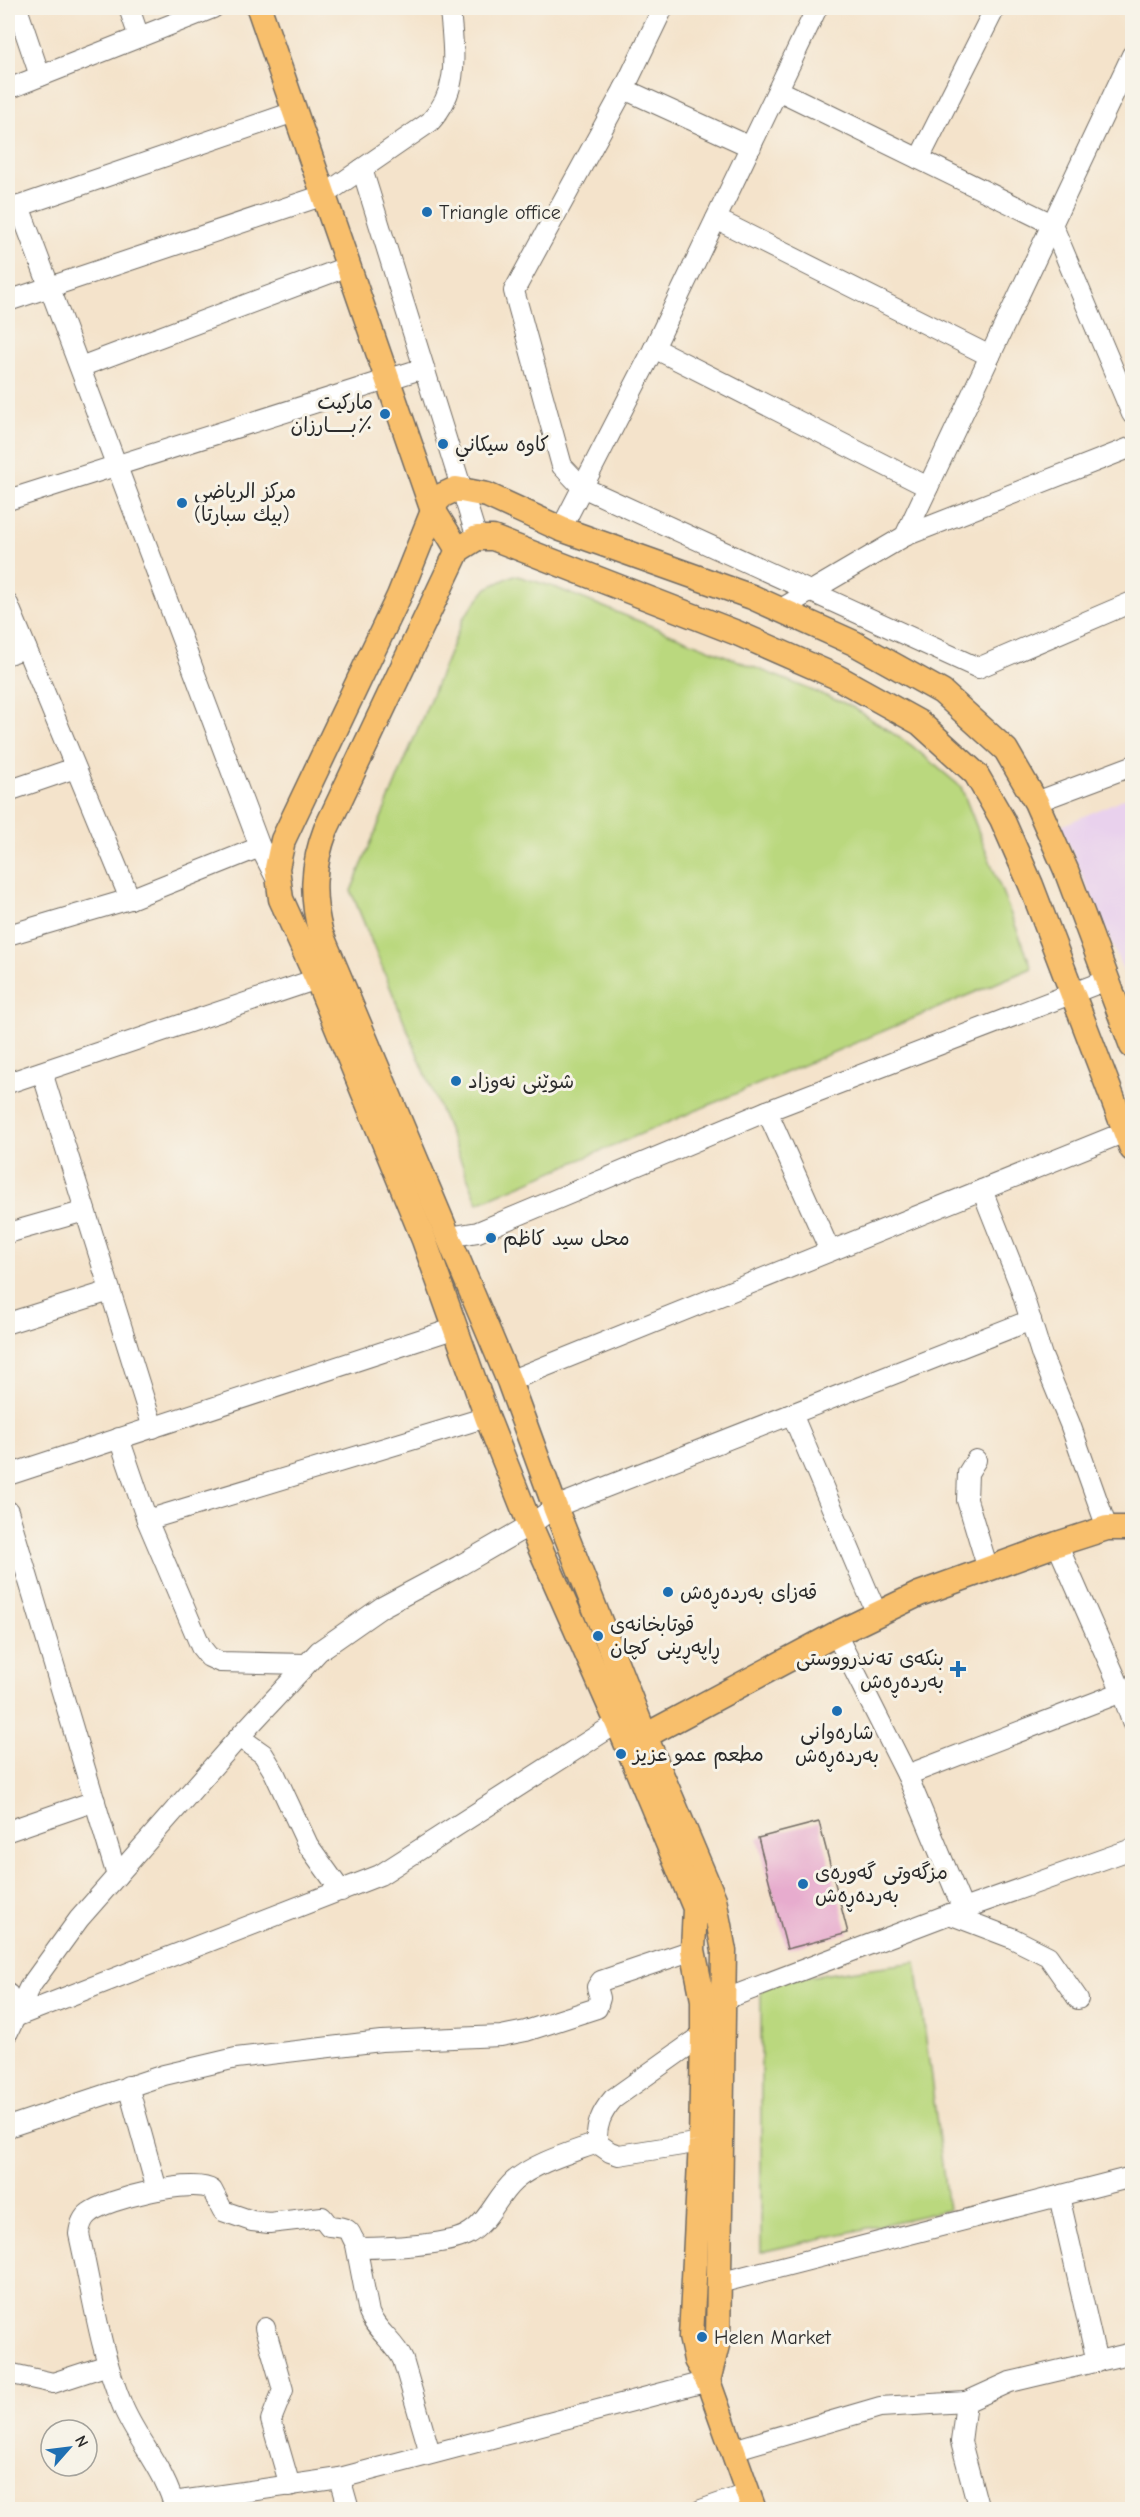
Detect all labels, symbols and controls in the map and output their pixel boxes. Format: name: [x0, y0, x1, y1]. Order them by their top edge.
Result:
place label: Triangle office: [439, 201, 561, 224]
marker: Triangle office: [420, 205, 434, 219]
place label: ماركیت بـــــارزان٪: [290, 391, 373, 437]
marker: ماركیت بـــــارزان٪: [378, 407, 392, 421]
place label: كاوه سيكاني: [455, 433, 549, 462]
marker: كاوه سيكاني: [436, 437, 450, 451]
place label: مركز الرياضي (بيك سبارتا): [194, 480, 296, 526]
marker: مركز الرياضي (بيك سبارتا): [175, 496, 189, 510]
place label: شوێنی نەوزاد: [468, 1070, 574, 1094]
marker: شوێنی نەوزاد: [449, 1074, 463, 1088]
place label: محل سيد كاظم: [503, 1227, 630, 1253]
marker: محل سيد كاظم: [484, 1231, 498, 1245]
place label: قەزای بەردەڕەش: [680, 1581, 817, 1609]
marker: قەزای بەردەڕەش: [661, 1585, 675, 1599]
place label: قوتابخانەی ڕاپەڕینی کچان: [610, 1613, 720, 1664]
marker: قوتابخانەی ڕاپەڕینی کچان: [591, 1629, 605, 1643]
place label: بنکەی تەندرووستی بەردەڕەش: [796, 1647, 944, 1698]
marker: بنکەی تەندرووستی بەردەڕەش: [949, 1660, 967, 1678]
marker: شارەوانی بەردەڕەش: [830, 1704, 844, 1718]
place label: شارەوانی بەردەڕەش: [795, 1721, 879, 1772]
place label: مطعم عمو عزيز: [631, 1743, 764, 1769]
marker: مطعم عمو عزيز: [614, 1747, 628, 1761]
place label: مزگەوتی گەورەی بەردەڕەش: [815, 1861, 948, 1912]
marker: مزگەوتی گەورەی بەردەڕەش: [796, 1877, 810, 1891]
place label: Helen Market: [714, 2326, 832, 2349]
marker: Helen Market: [695, 2330, 709, 2344]
north arrow: [39, 2418, 99, 2478]
text: N: [71, 2433, 92, 2450]

